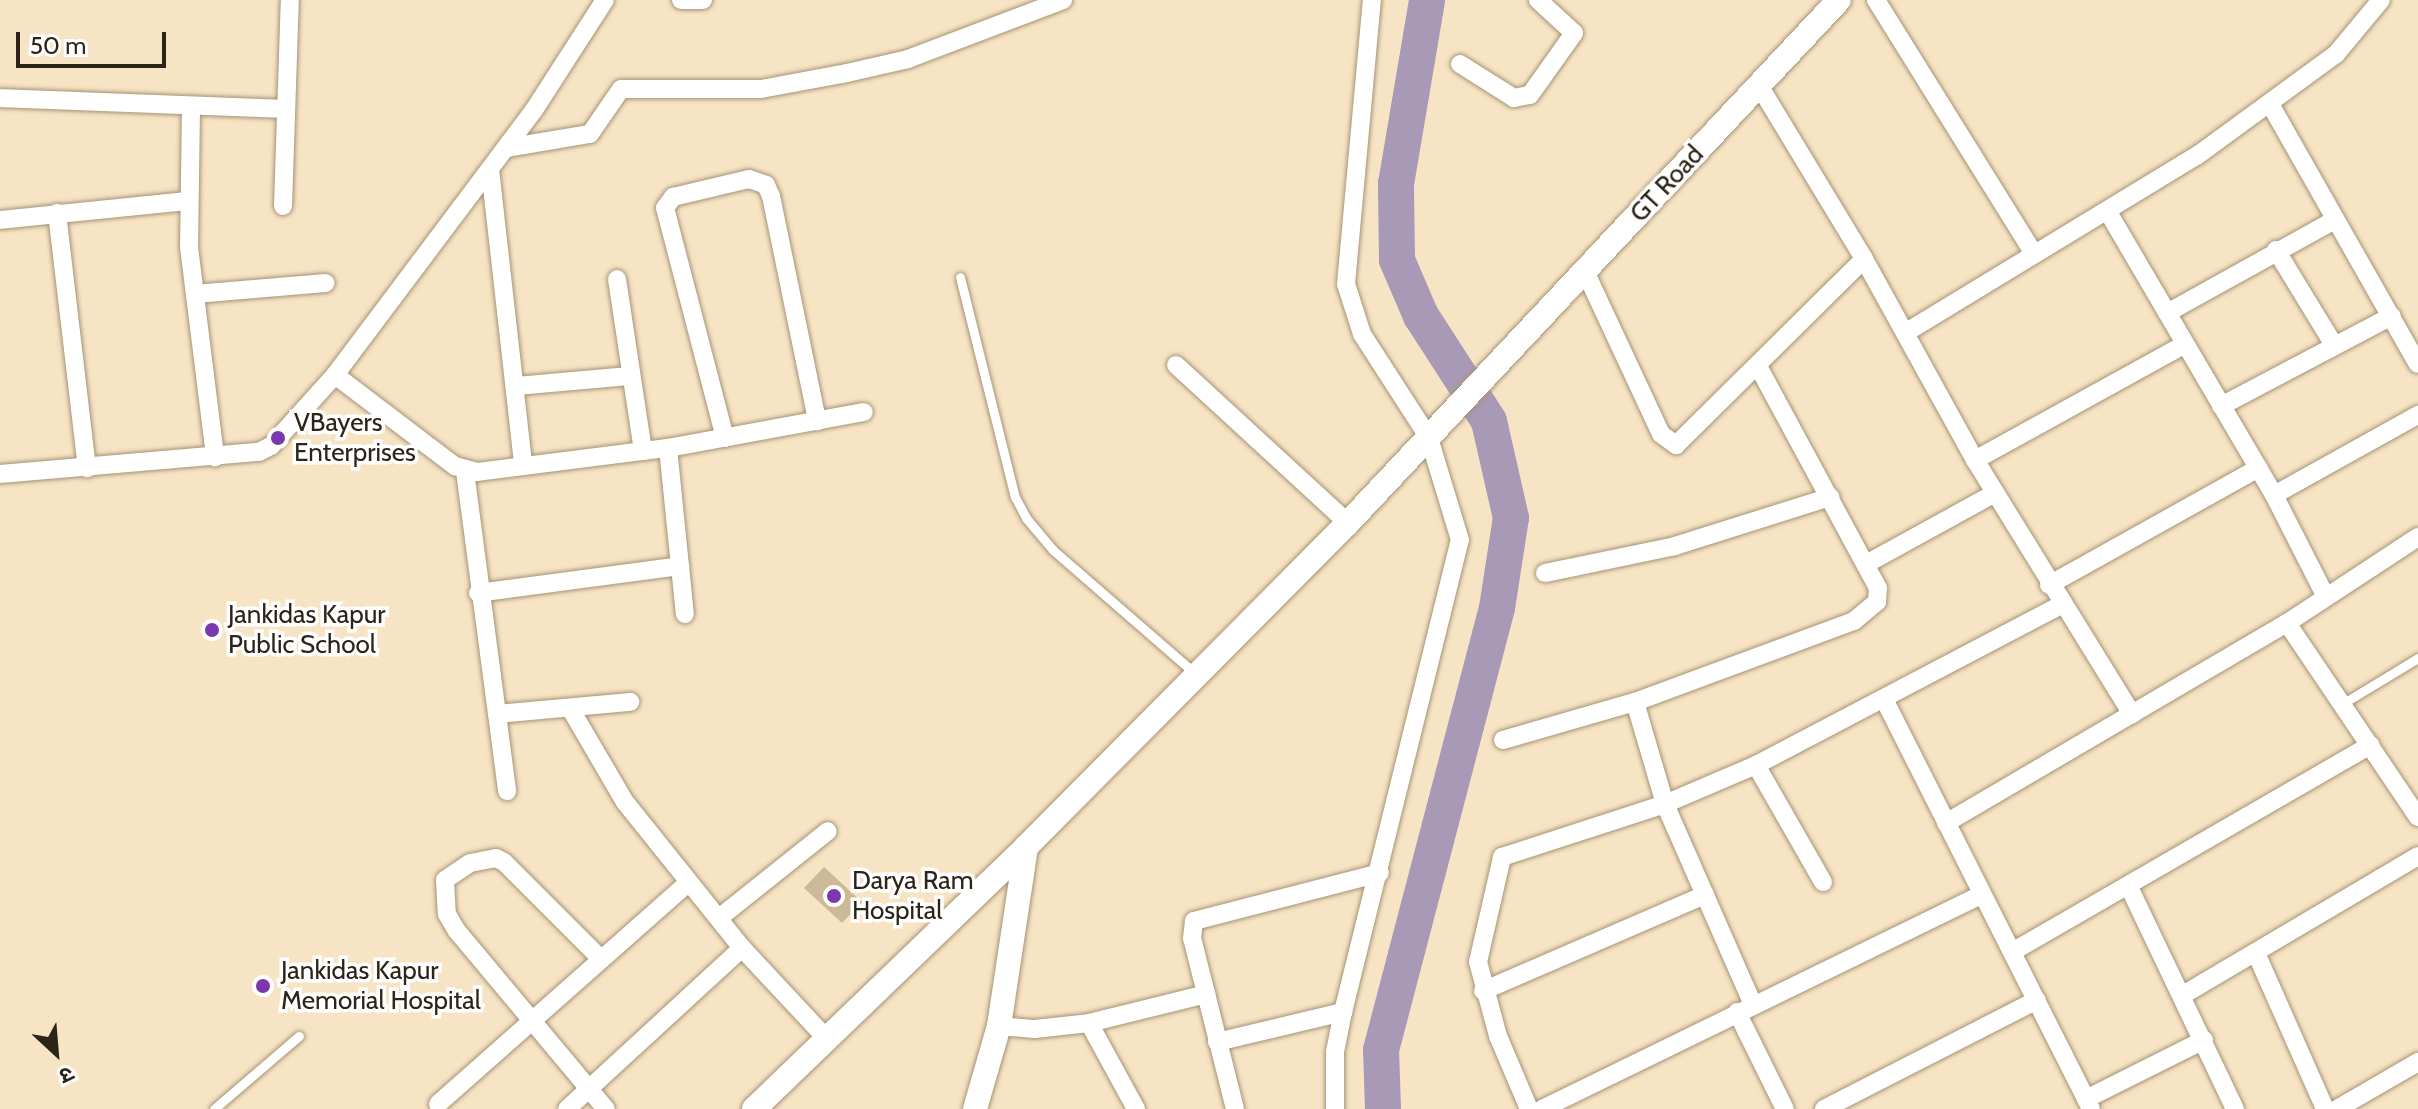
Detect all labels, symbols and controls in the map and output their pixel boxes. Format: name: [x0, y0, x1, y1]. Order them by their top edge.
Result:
scale bar: [20, 16, 170, 66]
text: 50 m: [30, 31, 86, 60]
street label: GT Road: [1624, 139, 1710, 229]
place label: VBayers Enterprises: [294, 407, 416, 468]
marker: VBayers Enterprises: [269, 429, 287, 447]
place label: Jankidas Kapur Public School: [228, 599, 386, 660]
marker: Jankidas Kapur Public School: [203, 621, 221, 639]
place label: Darya Ram Hospital: [852, 865, 974, 926]
marker: Darya Ram Hospital: [823, 885, 845, 907]
place label: Jankidas Kapur Memorial Hospital: [281, 955, 481, 1016]
marker: Jankidas Kapur Memorial Hospital: [252, 975, 274, 997]
north arrow: [16, 1013, 96, 1093]
text: उ: [55, 1060, 78, 1090]

